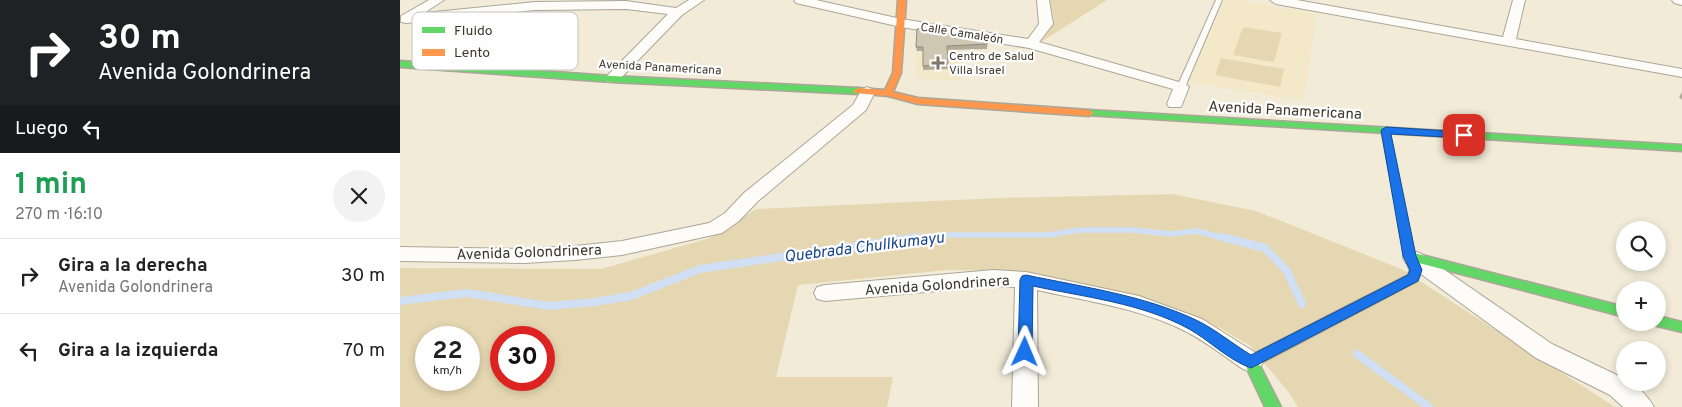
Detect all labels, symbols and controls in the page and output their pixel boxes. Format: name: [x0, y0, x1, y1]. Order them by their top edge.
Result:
legend: [412, 12, 578, 70]
text: 30 m: [98, 17, 181, 61]
icon: right: [15, 20, 80, 85]
street label: Calle Camaleón: [919, 20, 1004, 48]
text: Fluido: [454, 23, 493, 40]
text: Lento: [454, 45, 490, 62]
place label: Centro de Salud Villa Israel: [949, 49, 1034, 79]
marker: Centro de Salud Villa Israel: [931, 56, 945, 70]
street label: Avenida Panamericana: [598, 57, 722, 79]
text: Avenida Golondrinera: [98, 60, 311, 87]
street label: Avenida Panamericana: [1208, 98, 1362, 125]
pin: [1443, 114, 1485, 156]
icon: left: [78, 115, 106, 143]
text: Luego: [15, 117, 68, 141]
icon: arrive: [1450, 121, 1478, 149]
text: 1 min: [15, 167, 87, 204]
button: close: [333, 170, 385, 222]
text: 270 m · 16:10: [15, 205, 103, 225]
map controls: [1616, 221, 1666, 391]
button: search: [1616, 221, 1666, 271]
water label: Quebrada Chullkumayu: [783, 228, 946, 268]
street label: Avenida Golondrinera: [456, 241, 602, 266]
text: Gira a la derecha: [58, 254, 208, 278]
icon: right: [15, 262, 43, 290]
text: 30 m: [341, 264, 385, 288]
street label: Avenida Golondrinera: [864, 272, 1010, 301]
text: Avenida Golondrinera: [58, 278, 213, 298]
button: +: [1616, 281, 1666, 331]
position arrow: [998, 325, 1050, 377]
speed limit sign: 30: [490, 326, 555, 391]
text: 22: [432, 336, 463, 368]
icon: left: [15, 337, 43, 365]
text: Gira a la izquierda: [58, 339, 218, 363]
text: 70 m: [343, 339, 385, 363]
button: −: [1616, 341, 1666, 391]
text: km/h: [433, 363, 462, 379]

